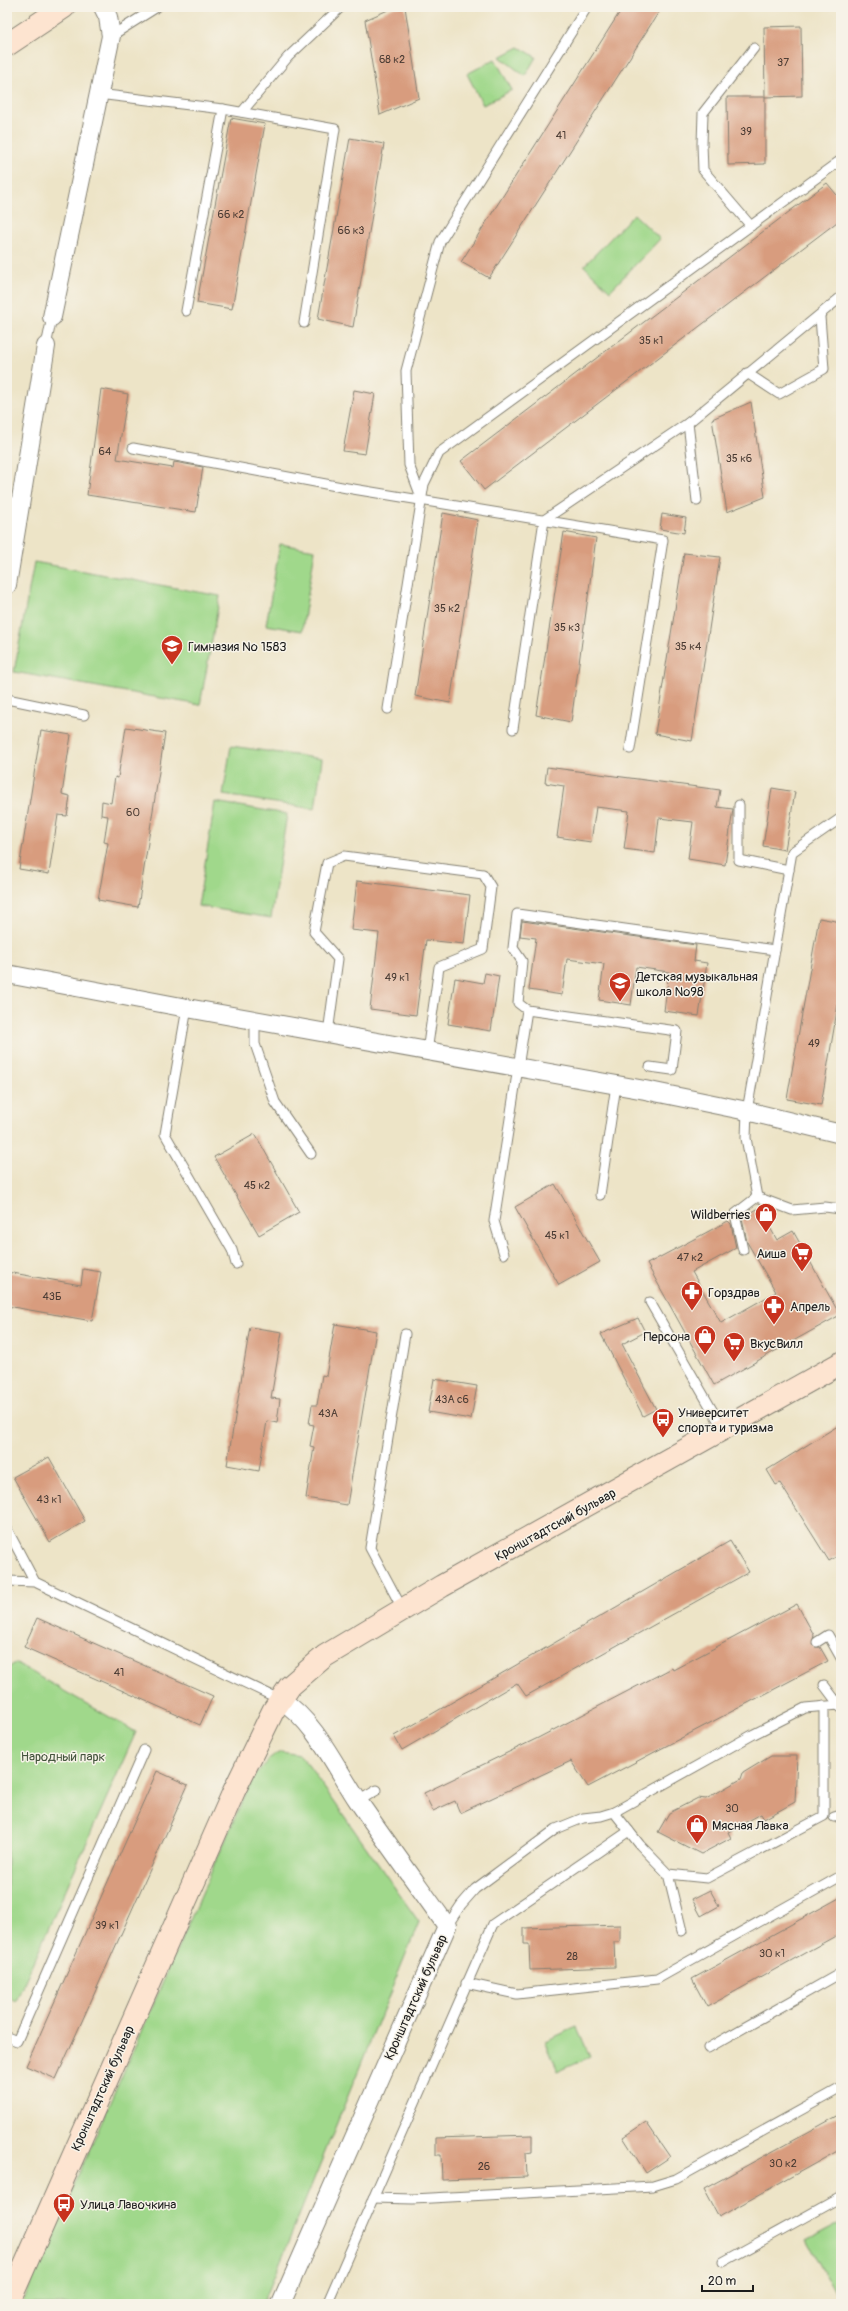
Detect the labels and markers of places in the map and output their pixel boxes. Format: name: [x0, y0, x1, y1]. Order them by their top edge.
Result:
school or university icon: Гимназия № 1583: [159, 633, 185, 666]
place label: Гимназия № 1583: [188, 639, 287, 655]
place label: Детская музыкальная школа №98: [635, 969, 758, 1000]
school or university icon: Детская музыкальная школа №98: [607, 970, 633, 1003]
shop icon: Wildberries: [753, 1201, 779, 1234]
place label: Wildberries: [691, 1207, 750, 1223]
supermarket icon: Аиша: [789, 1240, 815, 1273]
place label: Аиша: [757, 1246, 786, 1262]
pharmacy icon: Горздрав: [679, 1279, 705, 1312]
place label: Горздрав: [708, 1285, 760, 1301]
pharmacy icon: Апрель: [761, 1293, 787, 1326]
place label: Апрель: [790, 1299, 830, 1315]
shop icon: Персона: [692, 1323, 718, 1356]
place label: Персона: [644, 1329, 690, 1345]
supermarket icon: ВкусВилл: [721, 1330, 747, 1363]
place label: ВкусВилл: [750, 1336, 803, 1352]
place label: Университет спорта и туризма: [678, 1405, 773, 1436]
bus stop icon: Университет спорта и туризма: [650, 1406, 676, 1439]
shop icon: Мясная Лавка: [684, 1812, 710, 1845]
place label: Мясная Лавка: [712, 1818, 789, 1834]
bus stop icon: Улица Лавочкина: [51, 2191, 77, 2224]
place label: Улица Лавочкина: [80, 2197, 176, 2213]

